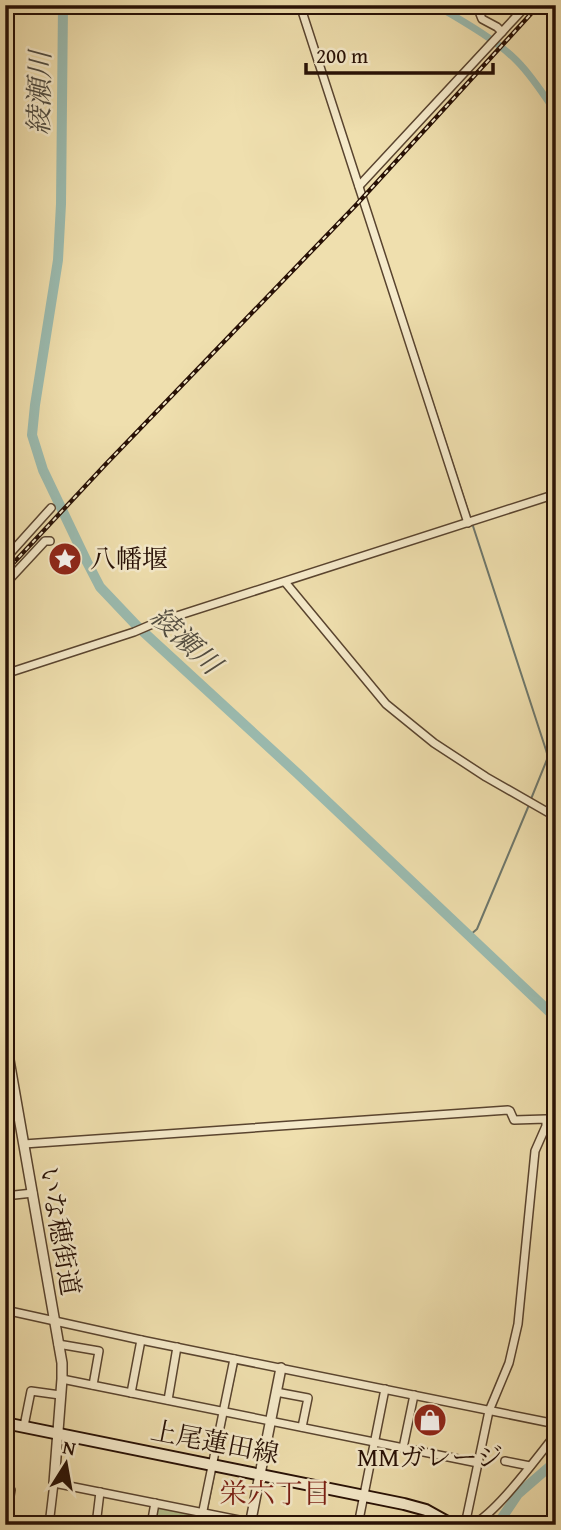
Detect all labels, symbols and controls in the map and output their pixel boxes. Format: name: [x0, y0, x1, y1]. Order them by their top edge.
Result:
scale bar: [306, 32, 493, 76]
text: 200 m: [316, 40, 368, 71]
water label: 綾瀬川: [17, 48, 60, 135]
place label: 八幡堰: [90, 539, 168, 578]
place icon: 八幡堰: [46, 540, 84, 578]
water label: 綾瀬川: [142, 596, 233, 685]
street label: いな穂街道: [30, 1164, 91, 1298]
shop icon: MMガレージ: [411, 1401, 449, 1439]
street label: 上尾蓮田線: [148, 1410, 283, 1473]
north arrow: [32, 1428, 102, 1498]
text: N: [60, 1432, 78, 1462]
place label: MMガレージ: [357, 1437, 503, 1476]
district label: 栄六丁目: [219, 1472, 331, 1513]

